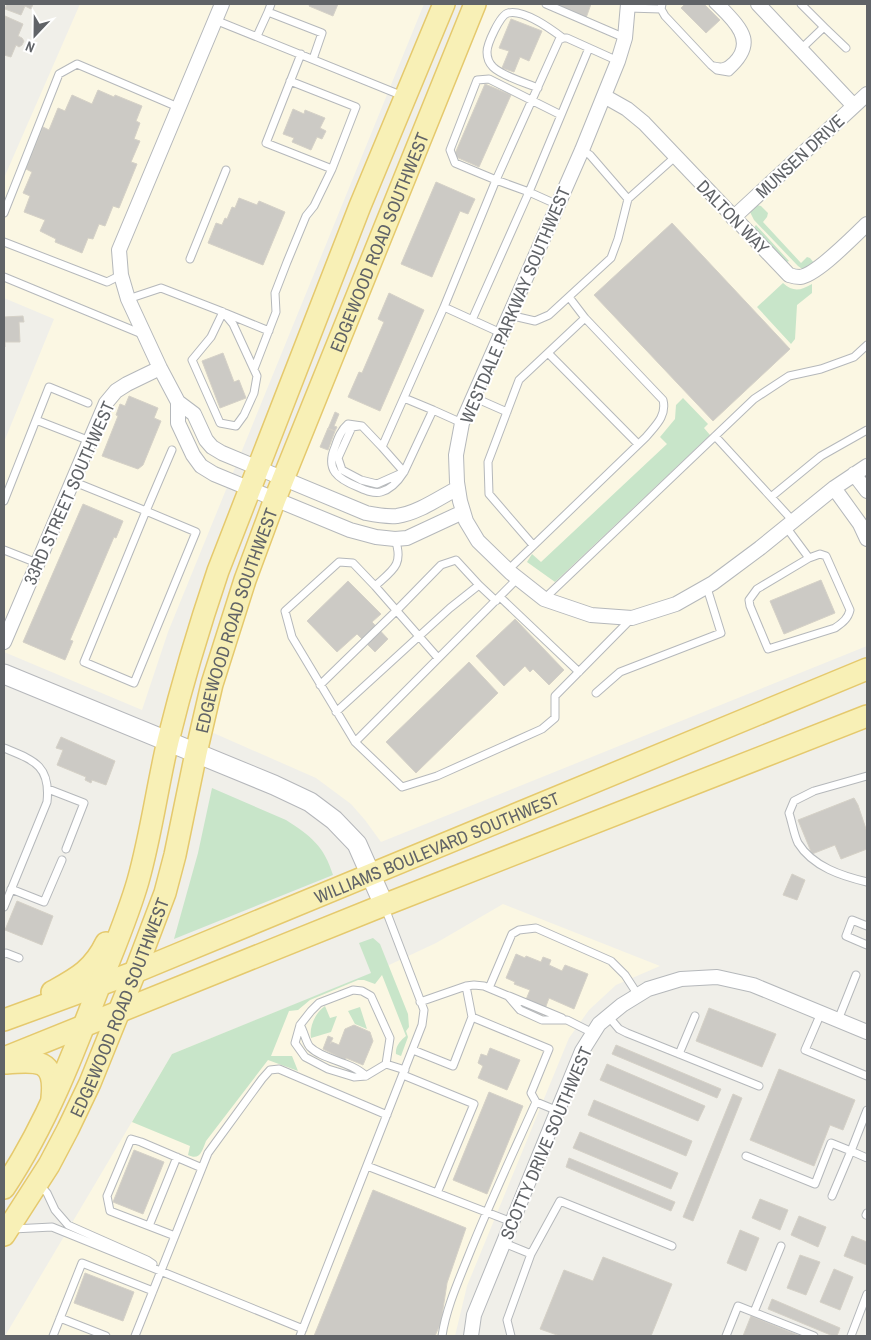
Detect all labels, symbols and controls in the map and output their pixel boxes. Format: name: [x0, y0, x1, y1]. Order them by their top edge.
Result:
north arrow: [10, 10, 60, 60]
text: N: [23, 37, 37, 57]
street label: MUNSEN DRIVE: [750, 108, 850, 204]
street label: EDGEWOOD ROAD SOUTHWEST: [323, 129, 434, 356]
street label: DALTON WAY: [691, 174, 775, 260]
street label: WESTDALE PARKWAY SOUTHWEST: [454, 183, 576, 427]
street label: 33RD STREET SOUTHWEST: [17, 397, 121, 589]
street label: EDGEWOOD ROAD SOUTHWEST: [189, 505, 283, 735]
street label: WILLIAMS BOULEVARD SOUTHWEST: [310, 785, 563, 909]
street label: EDGEWOOD ROAD SOUTHWEST: [63, 894, 175, 1121]
street label: SCOTTY DRIVE SOUTHWEST: [494, 1043, 598, 1243]

